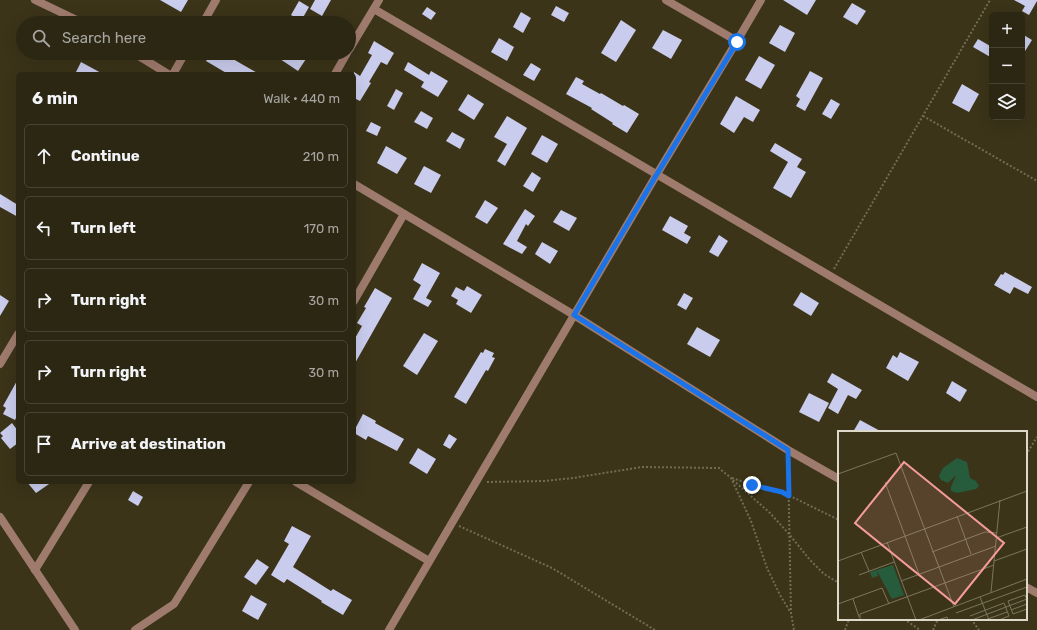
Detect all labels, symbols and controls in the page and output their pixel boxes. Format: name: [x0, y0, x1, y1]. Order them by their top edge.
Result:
map controls: [989, 12, 1025, 120]
button: +: [989, 12, 1025, 48]
search box: [16, 16, 356, 60]
icon: search: [30, 27, 52, 49]
text: Search here: [62, 29, 146, 47]
route start: [728, 33, 746, 51]
button: −: [989, 48, 1025, 84]
button: layers: [989, 84, 1025, 120]
text: 6 min: [32, 88, 78, 108]
text: Walk · 440 m: [263, 91, 340, 106]
icon: ahead: [33, 145, 55, 167]
text: Continue: [71, 147, 140, 165]
text: 210 m: [303, 149, 339, 164]
icon: left: [33, 217, 55, 239]
text: Turn left: [71, 219, 136, 237]
text: 170 m: [304, 221, 339, 236]
icon: right: [33, 289, 55, 311]
text: Turn right: [71, 291, 146, 309]
text: 30 m: [308, 293, 339, 308]
icon: right: [33, 361, 55, 383]
text: Turn right: [71, 363, 146, 381]
text: 30 m: [308, 365, 339, 380]
inset map: [838, 431, 1027, 620]
icon: arrive: [33, 433, 55, 455]
text: Arrive at destination: [71, 435, 226, 453]
route end: [743, 476, 761, 494]

